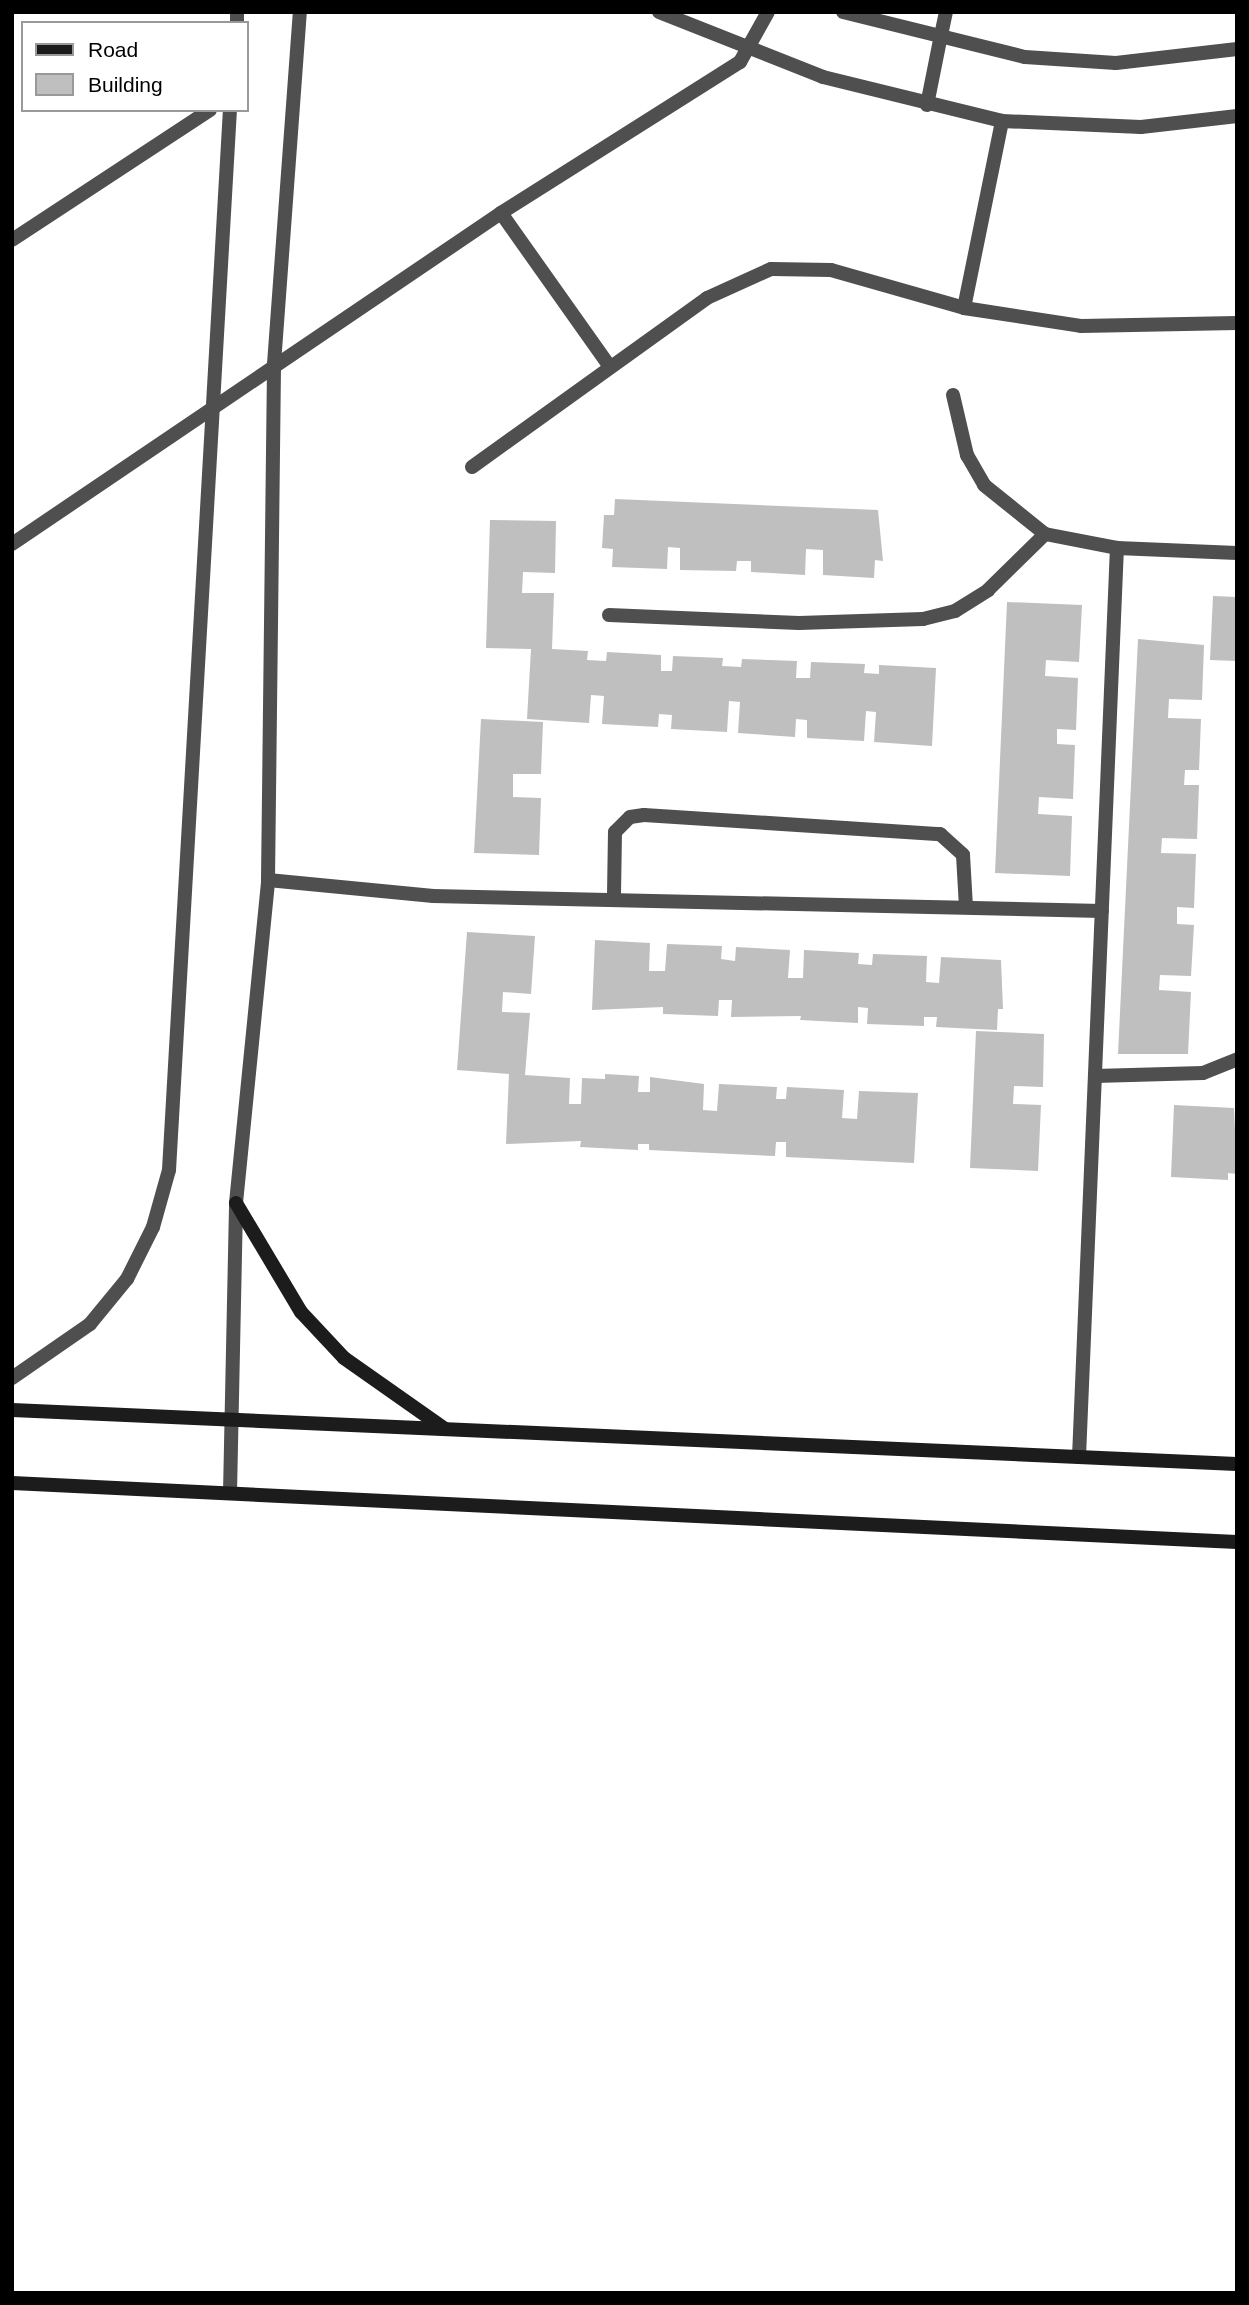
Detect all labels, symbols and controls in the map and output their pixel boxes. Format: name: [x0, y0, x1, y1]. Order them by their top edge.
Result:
legend: [21, 21, 248, 112]
text: Road: [88, 38, 138, 61]
text: Building: [88, 73, 163, 96]

